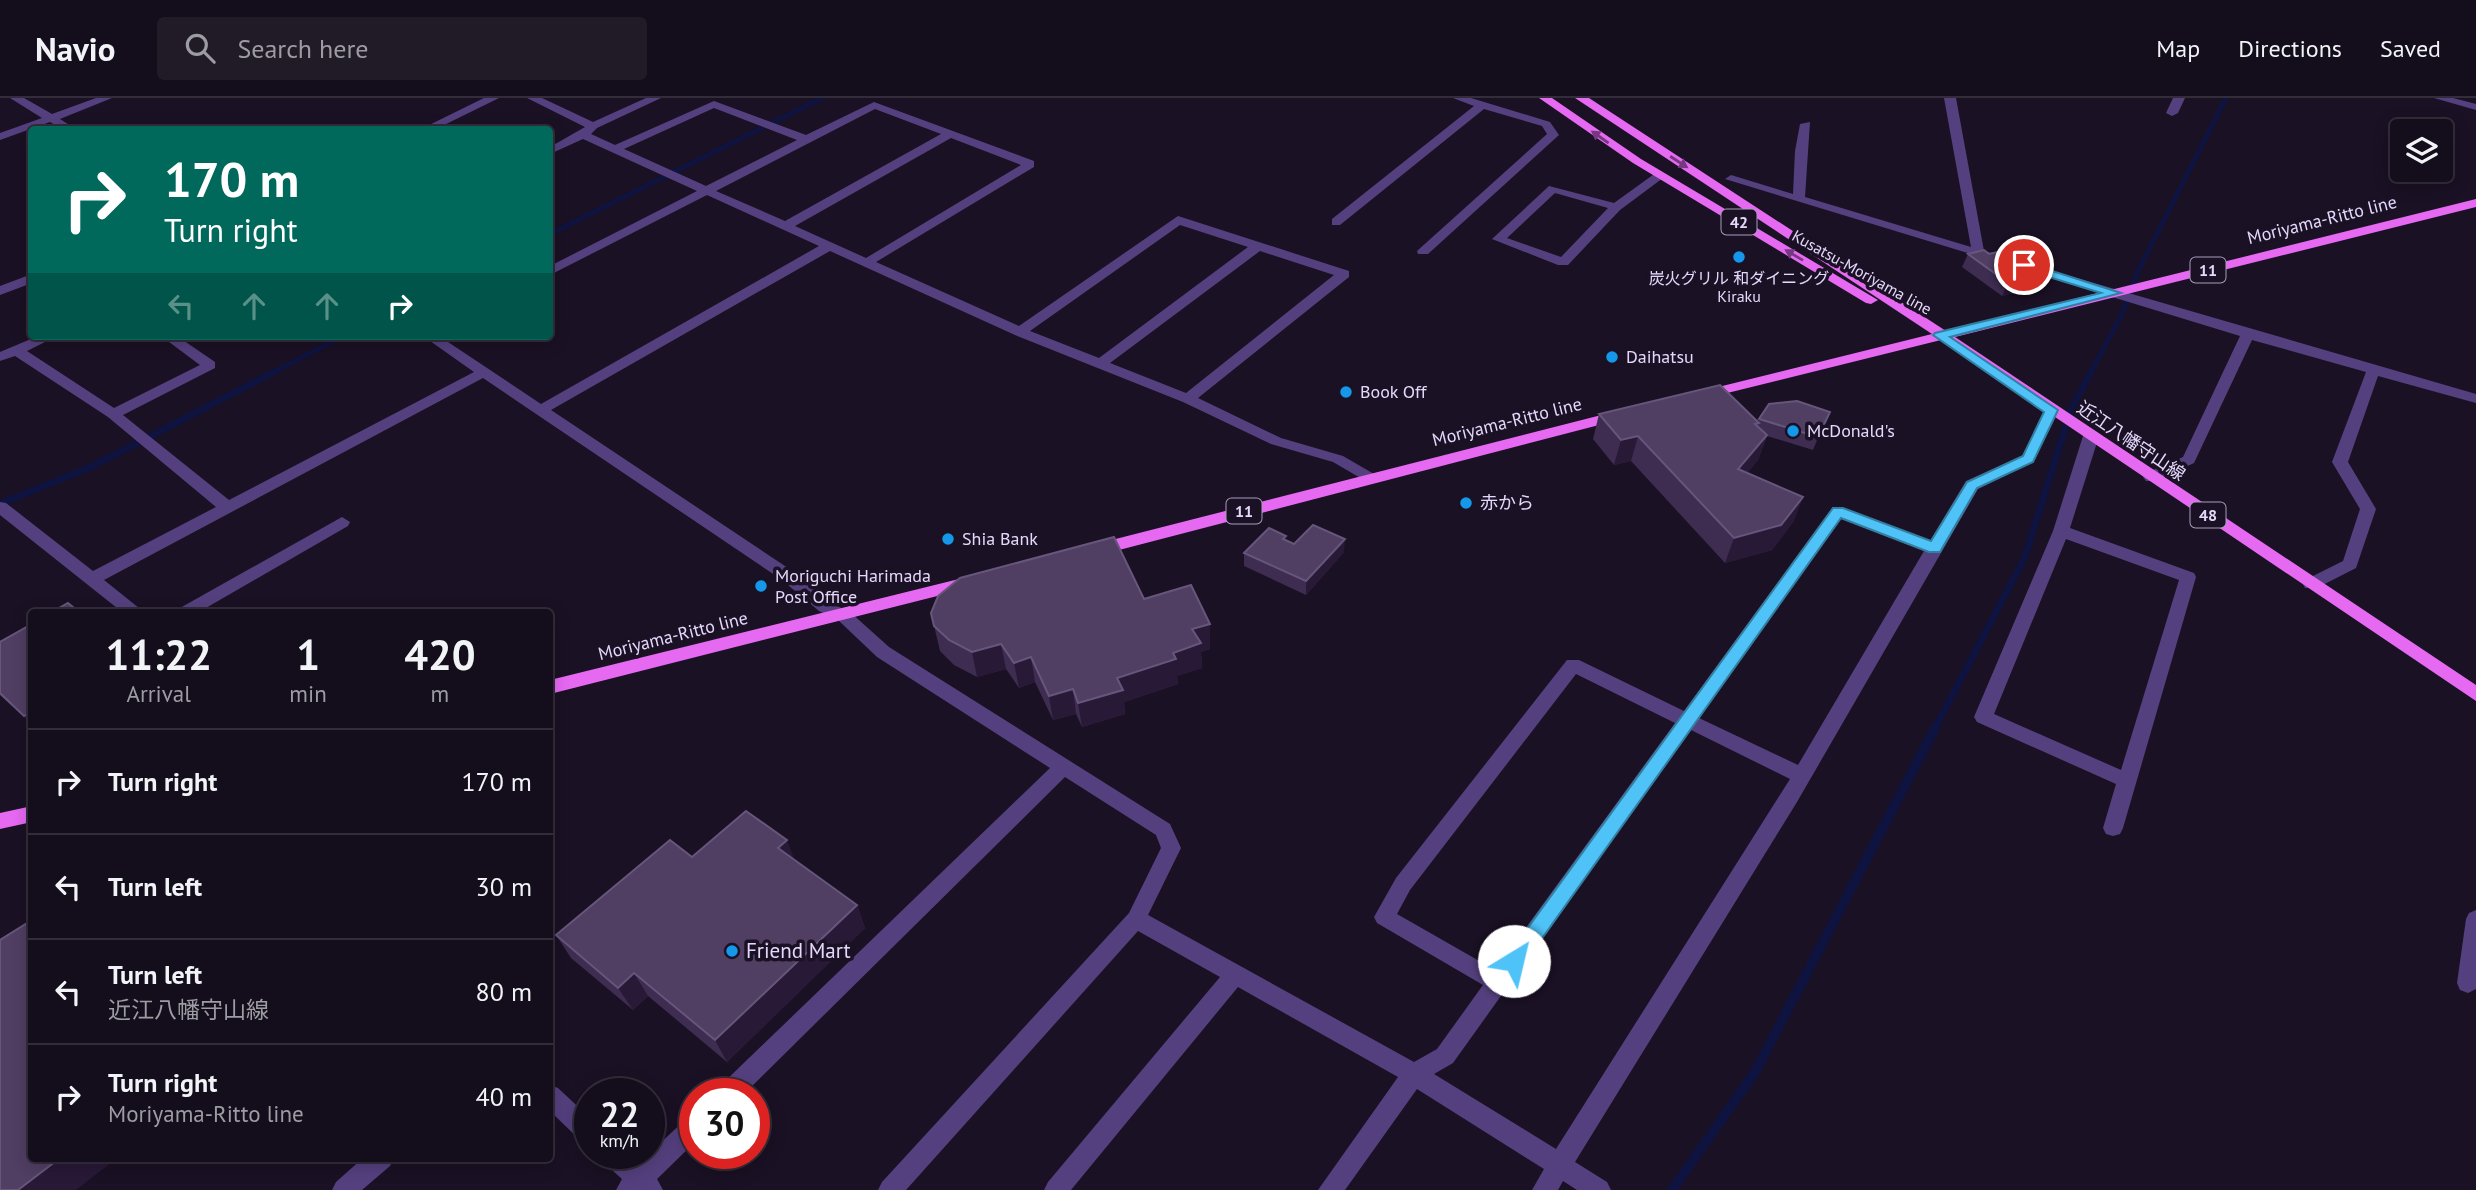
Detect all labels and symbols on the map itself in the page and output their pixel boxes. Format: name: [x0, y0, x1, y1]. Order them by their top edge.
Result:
one-way arrow: [1591, 130, 1609, 144]
one-way arrow: [1670, 155, 1688, 169]
street label: Moriyama-Ritto line: [2245, 190, 2399, 249]
road number: 42: [1722, 210, 1756, 234]
street label: Kusatsu-Moriyama line: [1789, 225, 1935, 319]
pin: [1994, 235, 2054, 295]
marker: 炭火グリル 和ダイニング Kiraku: [1731, 249, 1747, 265]
one-way arrow: [1785, 249, 1804, 261]
road number: 11: [2190, 258, 2226, 282]
place label: 炭火グリル 和ダイニング Kiraku: [1649, 268, 1829, 306]
place label: Daihatsu: [1626, 345, 1694, 368]
marker: Daihatsu: [1604, 349, 1620, 365]
place label: Book Off: [1360, 380, 1428, 403]
marker: Book Off: [1338, 384, 1354, 400]
street label: Moriyama-Ritto line: [1430, 392, 1584, 451]
street label: 近江八幡守山線: [2073, 396, 2190, 485]
place label: McDonald's: [1807, 419, 1895, 442]
marker: McDonald's: [1785, 423, 1801, 439]
place label: 赤から: [1480, 491, 1534, 514]
marker: 赤から: [1458, 495, 1474, 511]
road number: 11: [1226, 498, 1262, 524]
road number: 48: [2190, 502, 2226, 528]
place label: Shia Bank: [962, 527, 1038, 550]
marker: Shia Bank: [940, 531, 956, 547]
place label: Moriguchi Harimada Post Office: [775, 564, 931, 608]
marker: Moriguchi Harimada Post Office: [753, 578, 769, 594]
street label: Moriyama-Ritto line: [596, 606, 750, 665]
position arrow: [1477, 924, 1551, 998]
place label: Friend Mart: [746, 937, 851, 964]
marker: Friend Mart: [724, 943, 740, 959]
speed limit sign: 30: [679, 1078, 770, 1169]

